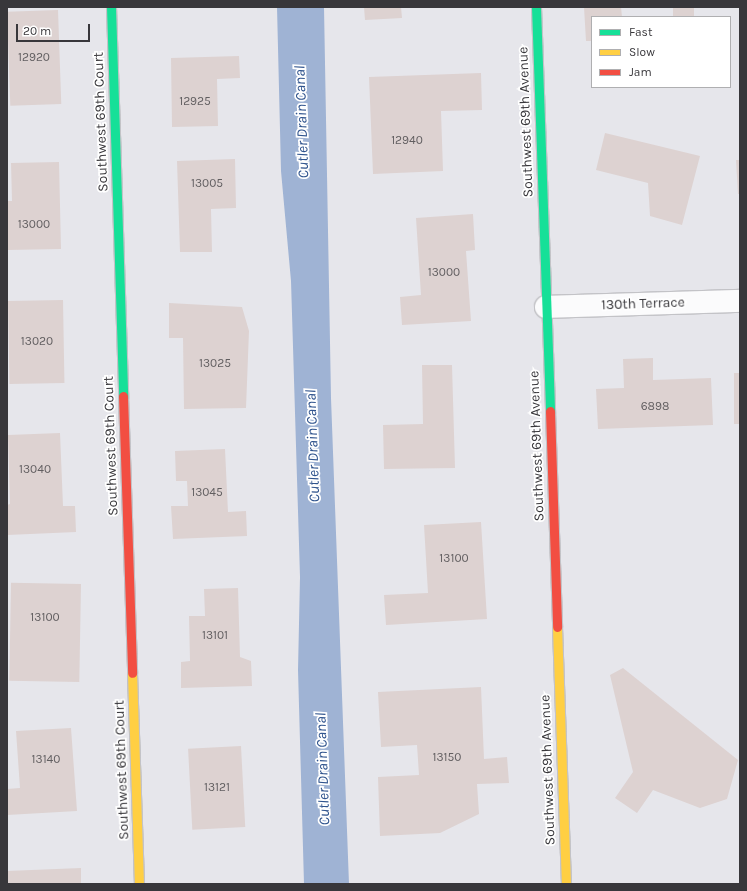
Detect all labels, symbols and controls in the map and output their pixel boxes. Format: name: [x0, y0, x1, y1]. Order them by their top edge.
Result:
scale bar: [18, 16, 92, 42]
legend: [591, 16, 731, 88]
text: 20 m: [23, 24, 51, 38]
text: Fast: [629, 25, 652, 39]
text: Slow: [629, 45, 655, 59]
street label: Southwest 69th Avenue: [515, 46, 537, 198]
house number: 12920: [18, 51, 50, 65]
street label: Southwest 69th Court: [90, 52, 112, 192]
water label: Cutler Drain Canal: [291, 65, 313, 179]
text: Jam: [629, 65, 652, 79]
house number: 12925: [179, 95, 211, 109]
house number: 12940: [391, 134, 423, 148]
house number: 13005: [191, 177, 223, 191]
house number: 13000: [18, 218, 50, 232]
house number: 13000: [428, 266, 460, 280]
street label: 130th Terrace: [601, 294, 685, 314]
house number: 13020: [21, 335, 53, 349]
house number: 13025: [199, 357, 231, 371]
street label: Southwest 69th Avenue: [526, 370, 548, 522]
street label: Southwest 69th Court: [100, 376, 122, 516]
water label: Cutler Drain Canal: [302, 389, 324, 503]
house number: 6898: [641, 400, 669, 414]
house number: 13040: [19, 463, 51, 477]
house number: 13045: [191, 486, 223, 500]
house number: 13100: [439, 552, 469, 566]
house number: 13100: [30, 611, 60, 625]
house number: 13101: [202, 629, 228, 643]
street label: Southwest 69th Avenue: [537, 694, 559, 846]
street label: Southwest 69th Court: [111, 700, 133, 840]
water label: Cutler Drain Canal: [312, 712, 334, 826]
house number: 13150: [433, 751, 461, 765]
house number: 13140: [32, 753, 60, 767]
house number: 13121: [204, 781, 230, 795]

